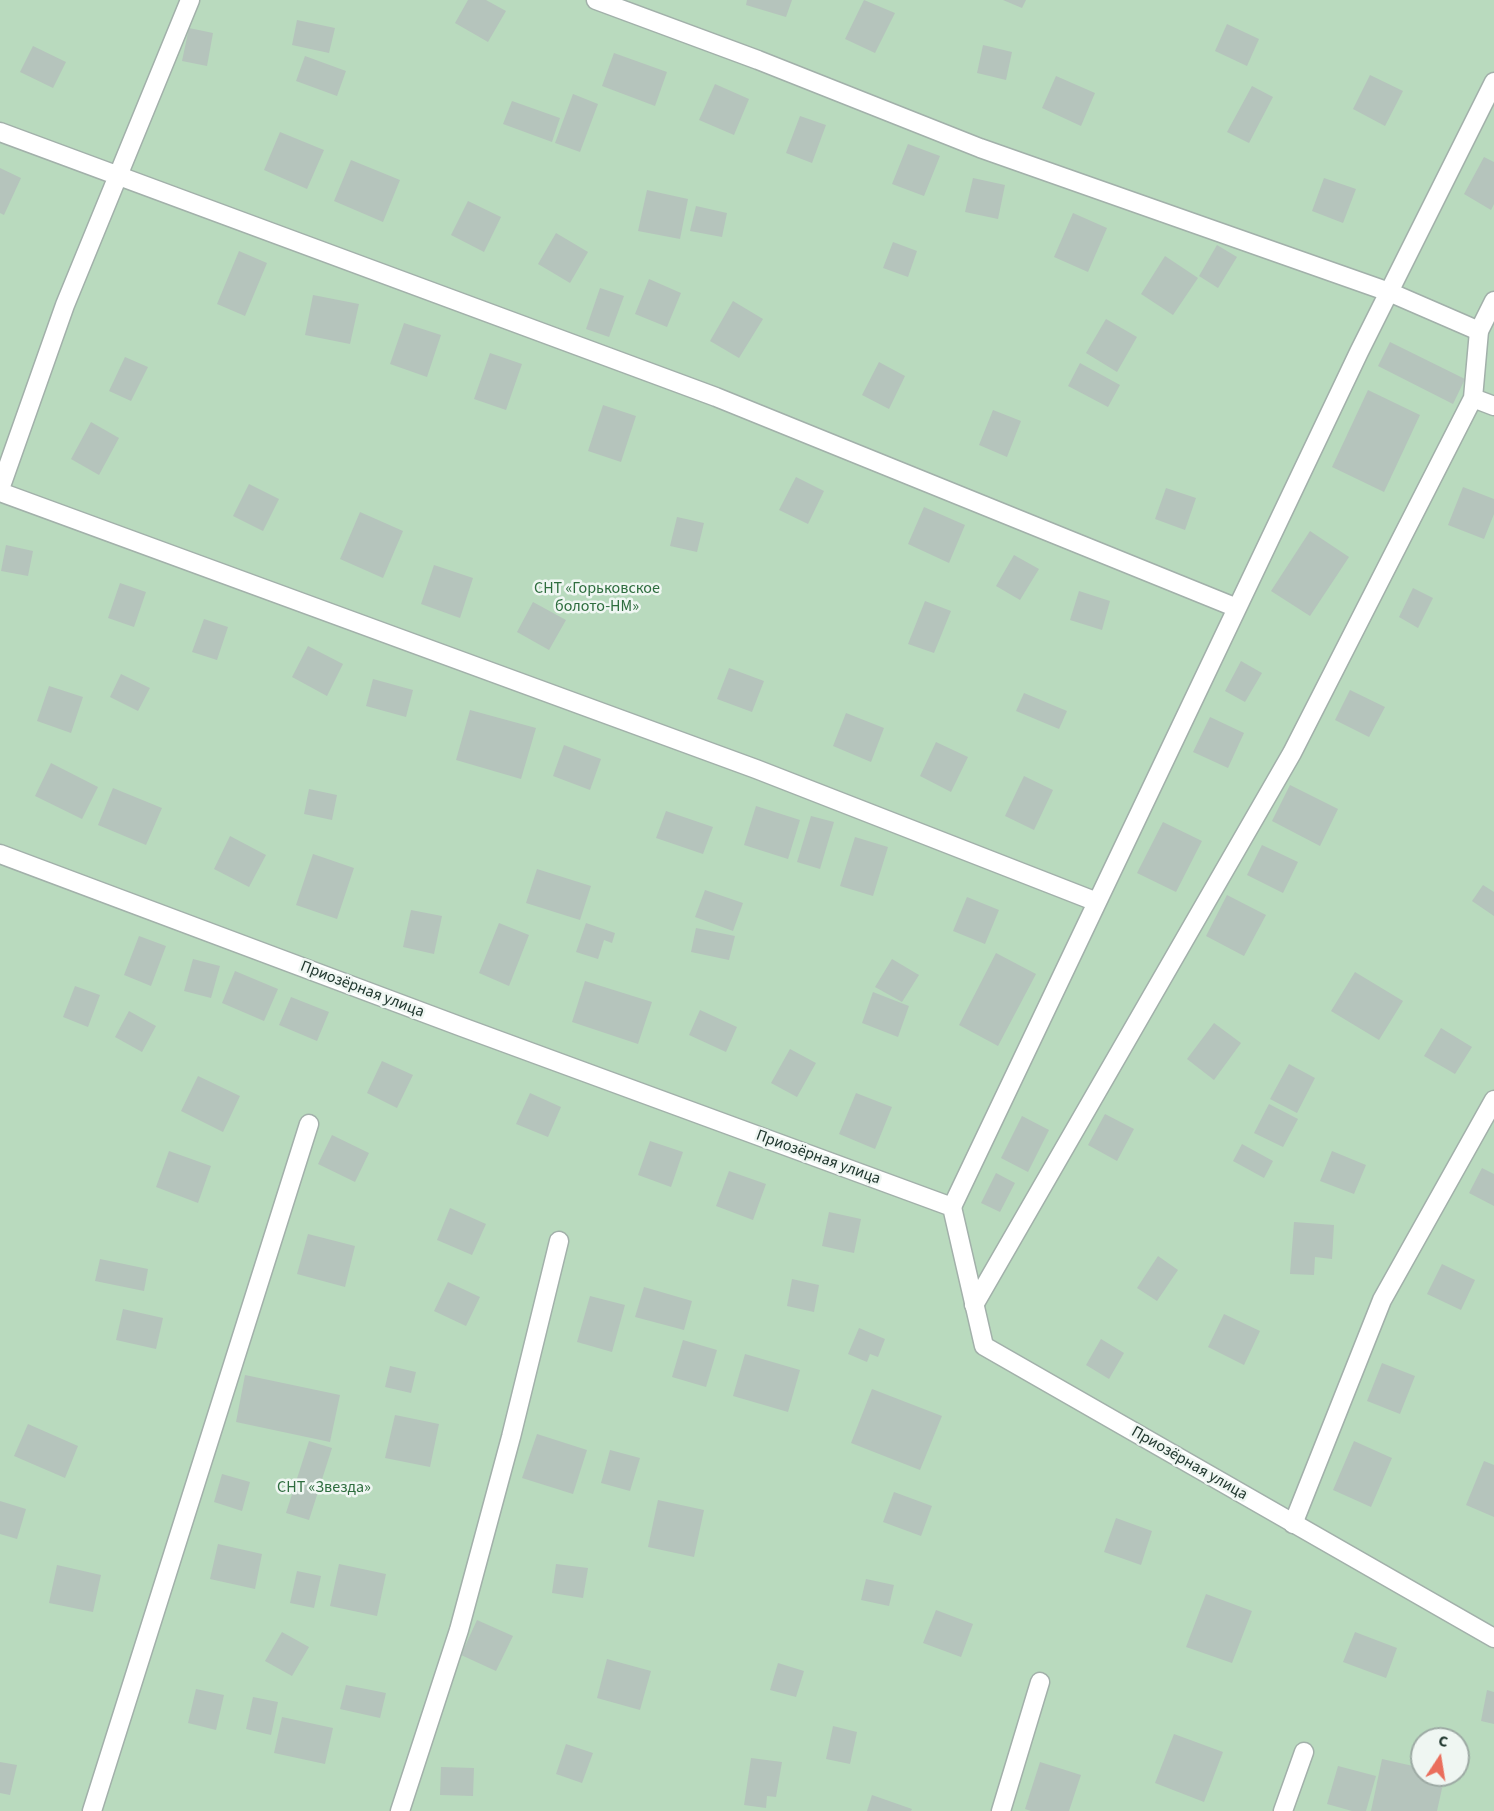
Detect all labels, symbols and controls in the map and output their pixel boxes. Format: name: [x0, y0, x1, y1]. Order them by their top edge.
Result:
park label: СНТ «Горьковское болото-НМ»: [534, 579, 660, 617]
street label: Приозёрная улица: [297, 958, 427, 1022]
street label: Приозёрная улица: [753, 1127, 883, 1189]
street label: Приозёрная улица: [1127, 1423, 1251, 1505]
park label: СНТ «Звезда»: [277, 1478, 371, 1498]
north arrow: [1410, 1727, 1470, 1787]
text: С: [1436, 1730, 1450, 1753]

